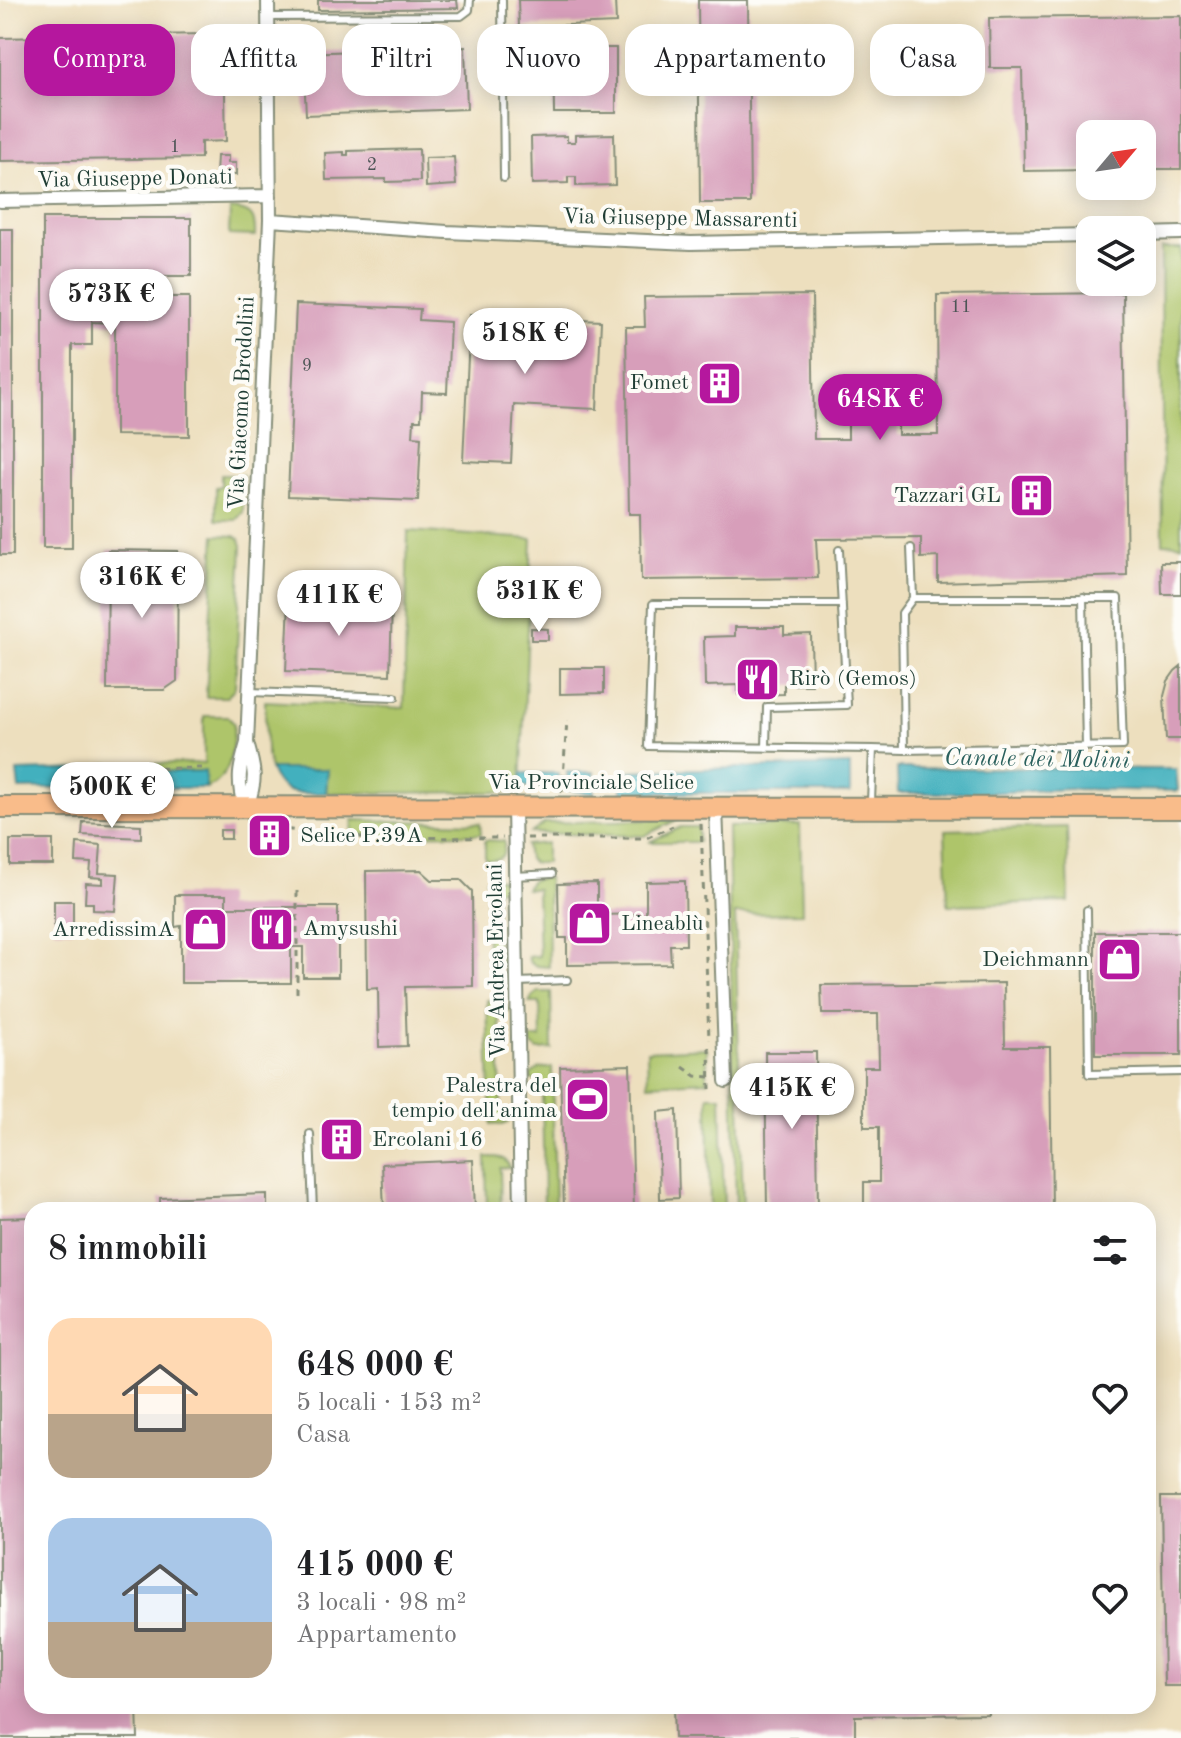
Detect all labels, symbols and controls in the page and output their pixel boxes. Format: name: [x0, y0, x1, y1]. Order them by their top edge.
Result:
chip: Compra: [24, 24, 175, 96]
chip: Affitta: [191, 24, 326, 96]
chip: Filtri: [342, 24, 461, 96]
chip: Nuovo: [477, 24, 609, 96]
chip: Appartamento: [625, 24, 854, 96]
chip: Casa: [870, 24, 985, 96]
north arrow: [1076, 120, 1156, 200]
map controls: [1076, 120, 1156, 296]
house number: 1: [170, 138, 180, 156]
house number: 2: [367, 156, 377, 174]
street label: Via Giuseppe Donati: [37, 166, 233, 192]
street label: Via Giuseppe Massarenti: [562, 206, 798, 232]
button: layers: [1076, 216, 1156, 296]
pin: 573K €: [46, 269, 176, 337]
text: 573K €: [67, 282, 155, 308]
street label: Via Giacomo Brodolini: [225, 296, 259, 510]
house number: 11: [951, 298, 971, 316]
pin: 518K €: [460, 308, 590, 376]
text: 518K €: [481, 321, 569, 347]
house number: 9: [302, 357, 312, 375]
building icon: Fomet: [696, 359, 744, 407]
place label: Fomet: [630, 372, 689, 394]
pin: 648K €: [815, 374, 945, 442]
text: 648K €: [836, 387, 924, 413]
building icon: Tazzari GL: [1008, 472, 1056, 520]
place label: Tazzari GL: [894, 485, 1001, 507]
pin: 316K €: [77, 552, 207, 620]
text: 316K €: [98, 565, 186, 591]
pin: 531K €: [474, 566, 604, 634]
pin: 411K €: [274, 570, 404, 638]
text: 531K €: [495, 579, 583, 605]
text: 411K €: [295, 583, 383, 609]
restaurant icon: Rirò (Gemos): [734, 655, 782, 703]
place label: Rirò (Gemos): [789, 668, 917, 690]
water label: Canale dei Molini: [944, 746, 1130, 774]
pin: 500K €: [47, 762, 177, 830]
street label: Via Provinciale Selice: [488, 772, 694, 794]
text: 500K €: [68, 775, 156, 801]
building icon: Selice P.39A: [245, 812, 293, 860]
place label: Selice P.39A: [300, 825, 423, 847]
street label: Via Andrea Ercolani: [484, 863, 510, 1059]
shop icon: Lineablù: [566, 900, 614, 948]
restaurant icon: Amysushi: [248, 905, 296, 953]
shop icon: ArredissimA: [181, 906, 229, 954]
place label: Lineablù: [621, 913, 704, 935]
place label: Amysushi: [303, 918, 398, 940]
place label: ArredissimA: [52, 919, 174, 941]
shop icon: Deichmann: [1096, 936, 1144, 984]
place label: Deichmann: [982, 949, 1089, 971]
pin: 415K €: [727, 1063, 857, 1131]
place label: Palestra del tempio dell'anima: [392, 1075, 557, 1122]
sports icon: Palestra del tempio dell'anima: [564, 1075, 612, 1123]
text: 415K €: [748, 1076, 836, 1102]
building icon: Ercolani 16: [317, 1116, 365, 1164]
place label: Ercolani 16: [372, 1129, 483, 1151]
icon: filters: [1088, 1228, 1132, 1272]
text: 8 immobili: [48, 1233, 207, 1267]
text: 648 000 €: [296, 1349, 453, 1383]
icon: home: [112, 1350, 208, 1446]
icon: heart: [1088, 1376, 1132, 1420]
text: 5 locali · 153 m²: [296, 1390, 481, 1416]
text: Casa: [296, 1422, 350, 1448]
text: 415 000 €: [296, 1549, 453, 1583]
icon: home: [112, 1550, 208, 1646]
icon: heart: [1088, 1576, 1132, 1620]
text: 3 locali · 98 m²: [296, 1590, 466, 1616]
text: Appartamento: [296, 1622, 457, 1648]

